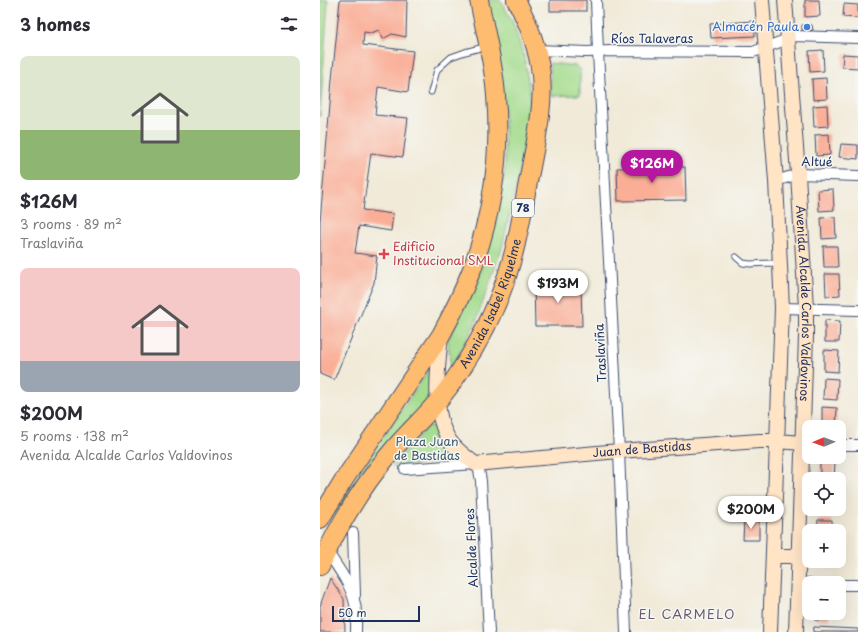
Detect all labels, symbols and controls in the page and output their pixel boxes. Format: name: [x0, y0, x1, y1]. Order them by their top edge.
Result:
text: 3 homes: [20, 11, 90, 37]
icon: filters: [278, 13, 300, 35]
place label: Almacén Paula: [712, 17, 799, 35]
marker: Almacén Paula: [802, 22, 812, 32]
street label: Ríos Talaveras: [611, 29, 694, 47]
icon: home: [124, 82, 196, 154]
pin: $126M: [624, 150, 680, 184]
street label: Altué: [801, 152, 833, 170]
text: $126M: [630, 153, 674, 172]
text: $126M: [20, 188, 78, 214]
road number: 78: [512, 199, 534, 217]
street label: Avenida Alcalde Carlos Valdovinos: [792, 205, 816, 402]
text: 3 rooms · 89 m²: [20, 214, 122, 233]
text: Traslaviña: [20, 233, 84, 252]
street label: Avenida Isabel Riquelme: [454, 236, 525, 371]
place label: Edificio Institucional SML: [393, 237, 494, 269]
marker: Edificio Institucional SML: [378, 248, 390, 260]
pin: $193M: [530, 270, 586, 304]
text: $193M: [537, 273, 579, 292]
icon: home: [124, 294, 196, 366]
street label: Traslaviña: [589, 323, 611, 383]
text: $200M: [20, 400, 83, 426]
north arrow: [802, 420, 846, 464]
map controls: [802, 420, 846, 620]
text: 5 rooms · 138 m²: [20, 426, 129, 445]
park label: Plaza Juan de Bastidas: [394, 432, 461, 464]
street label: Juan de Bastidas: [592, 436, 692, 461]
text: Avenida Alcalde Carlos Valdovinos: [20, 445, 233, 464]
button: locate: [802, 472, 846, 516]
pin: $200M: [723, 496, 779, 530]
text: $200M: [727, 499, 775, 518]
street label: Alcalde Flores: [460, 507, 482, 588]
button: +: [802, 524, 846, 568]
button: −: [802, 576, 846, 620]
scale bar: [332, 604, 420, 623]
text: 50 m: [338, 604, 367, 621]
district label: EL CARMELO: [638, 604, 736, 623]

